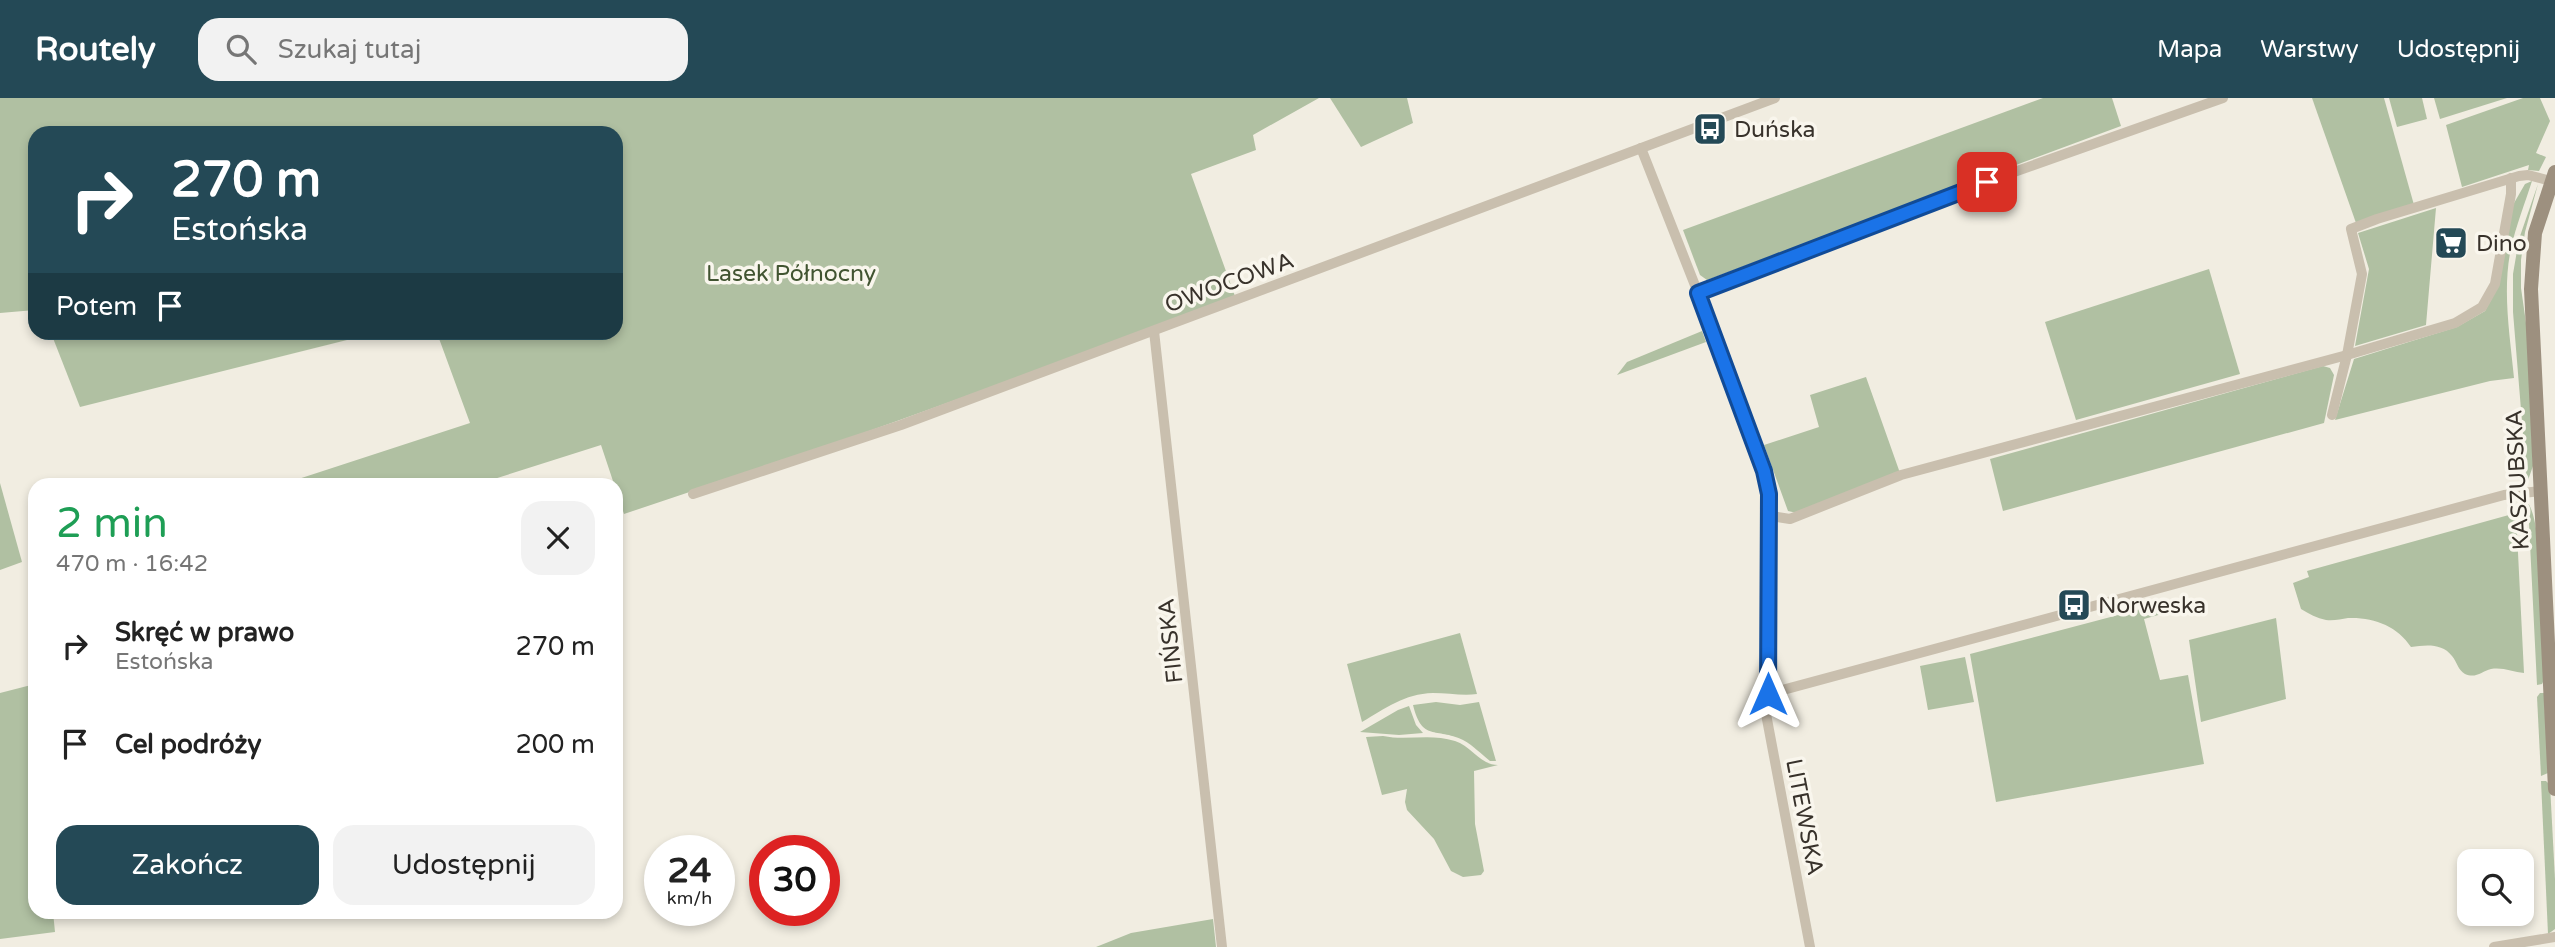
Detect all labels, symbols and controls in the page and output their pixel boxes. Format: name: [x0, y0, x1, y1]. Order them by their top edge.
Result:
search box: [198, 18, 688, 81]
text: Routely: [35, 30, 156, 69]
icon: search: [222, 30, 260, 68]
text: Szukaj tutaj: [278, 34, 421, 65]
text: Mapa: [2157, 35, 2222, 64]
text: Warstwy: [2260, 35, 2359, 64]
text: Udostępnij: [2397, 35, 2520, 64]
bus stop icon: Duńska: [1691, 110, 1729, 148]
place label: Duńska: [1734, 116, 1815, 144]
text: 270 m: [171, 151, 321, 210]
pin: [1957, 152, 2017, 212]
icon: right: [56, 154, 147, 245]
icon: arrive: [1968, 163, 2006, 201]
text: Estońska: [171, 211, 308, 249]
supermarket icon: Dino: [2432, 224, 2470, 262]
place label: Dino: [2476, 230, 2527, 258]
street label: OWOCOWA: [1161, 247, 1298, 319]
park label: Lasek Północny: [706, 260, 876, 288]
icon: arrive: [151, 287, 189, 325]
text: Potem: [56, 291, 137, 322]
street label: KASZUBSKA: [2500, 409, 2536, 551]
text: 2 min: [56, 498, 168, 549]
button: close: [521, 501, 595, 575]
text: 470 m · 16:42: [56, 550, 208, 578]
bus stop icon: Norweska: [2055, 586, 2093, 624]
place label: Norweska: [2098, 592, 2206, 620]
street label: FIŃSKA: [1153, 597, 1189, 685]
text: Skręć w prawo: [115, 617, 294, 648]
icon: right: [56, 627, 94, 665]
text: 270 m: [515, 631, 595, 662]
text: Estońska: [115, 648, 213, 676]
position arrow: [1731, 657, 1805, 731]
icon: arrive: [56, 725, 94, 763]
text: Cel podróży: [115, 729, 262, 760]
text: 200 m: [515, 729, 595, 760]
street label: LITEWSKA: [1779, 757, 1829, 878]
button: Zakończ: [56, 825, 319, 905]
button: Udostępnij: [333, 825, 595, 905]
speed limit sign: 30: [749, 835, 840, 926]
map controls: [2457, 849, 2534, 926]
button: search: [2457, 849, 2534, 926]
text: 24: [668, 850, 711, 892]
text: km/h: [667, 887, 712, 909]

